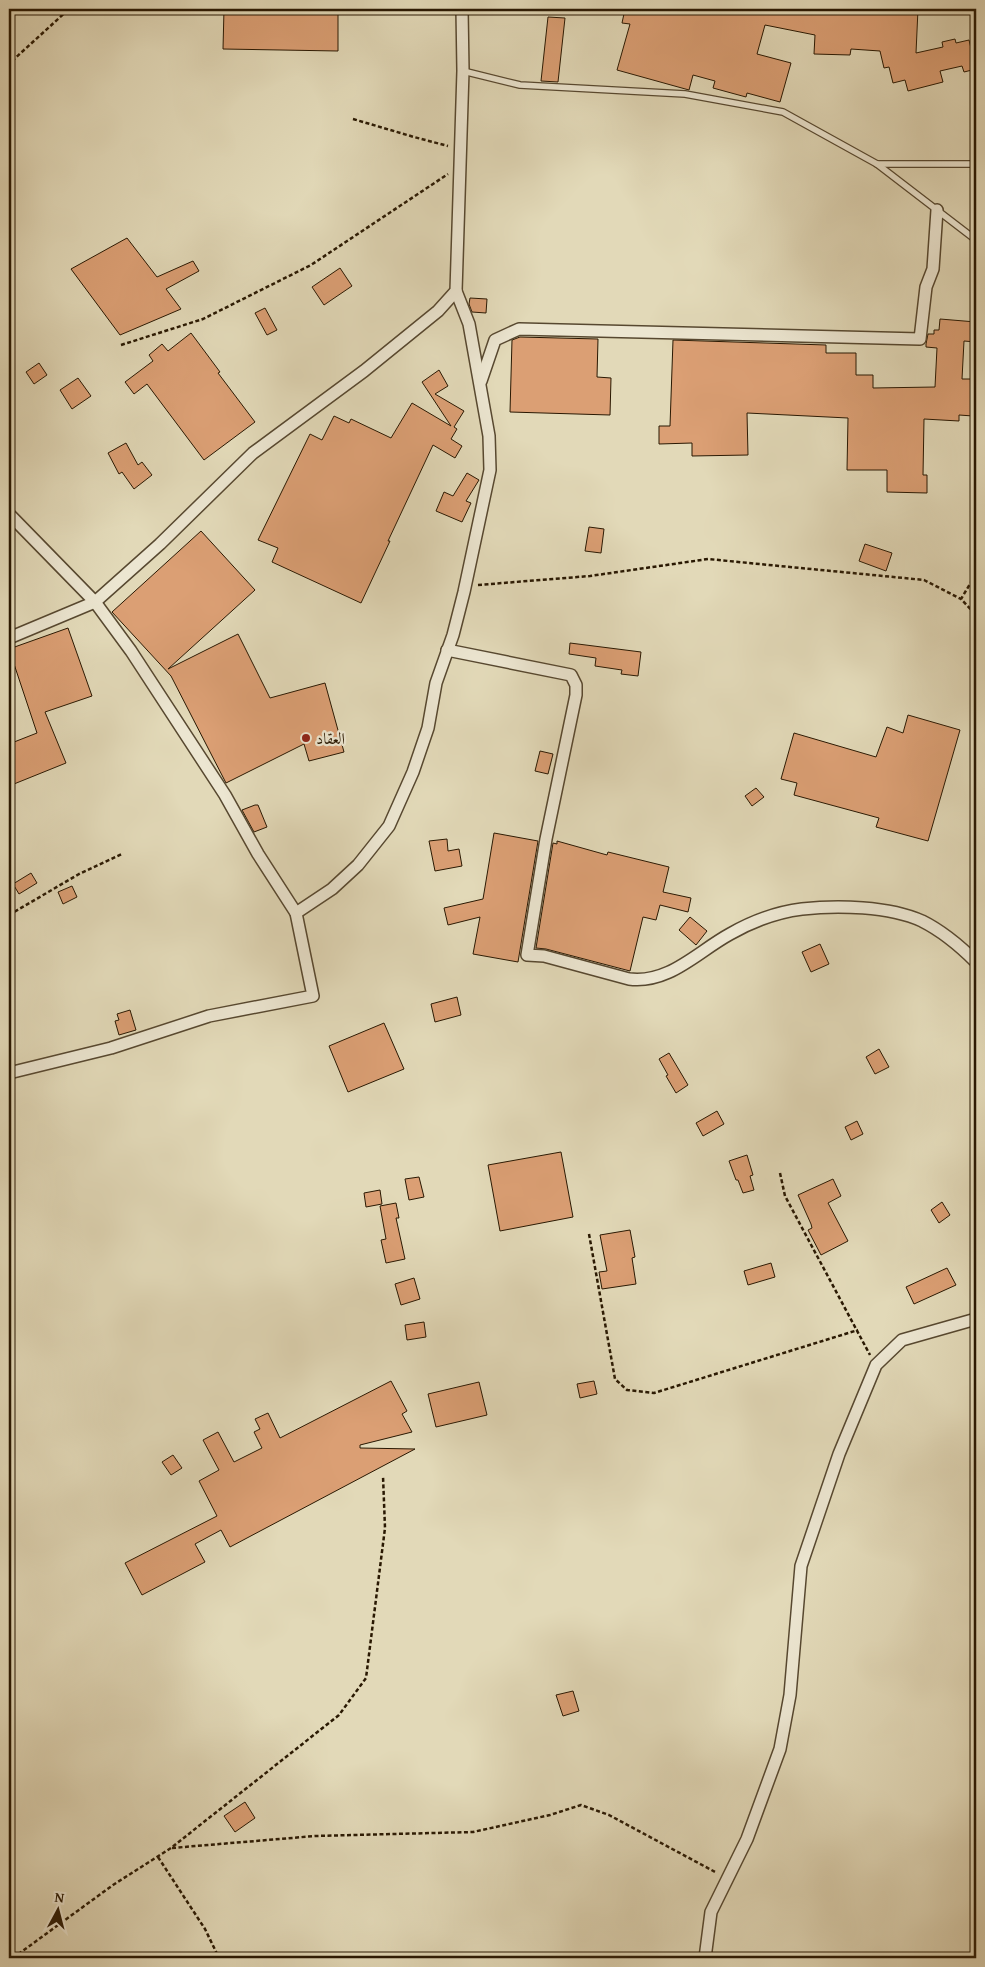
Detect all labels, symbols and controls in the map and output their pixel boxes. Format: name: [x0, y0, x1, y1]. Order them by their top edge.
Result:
place label: العقاد: [316, 726, 345, 750]
marker: العقاد: [300, 732, 312, 744]
north arrow: [32, 1884, 82, 1934]
text: N: [54, 1887, 66, 1908]

